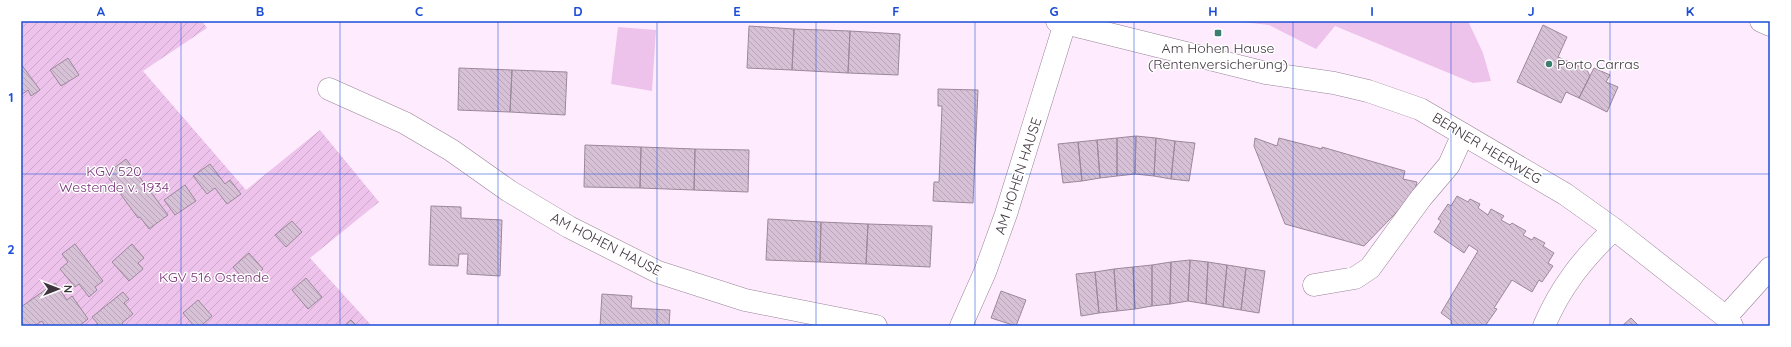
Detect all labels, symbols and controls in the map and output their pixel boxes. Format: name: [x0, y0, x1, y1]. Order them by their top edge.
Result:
text: A: [97, 3, 106, 19]
text: B: [256, 3, 264, 19]
text: C: [415, 3, 423, 19]
text: D: [573, 3, 583, 19]
text: E: [733, 3, 741, 19]
text: F: [892, 3, 900, 19]
text: G: [1049, 3, 1059, 19]
text: H: [1208, 3, 1218, 19]
text: I: [1370, 3, 1374, 19]
text: J: [1527, 3, 1535, 19]
text: K: [1686, 3, 1695, 19]
marker: Am Hohen Hause (Rentenversicherung): [1213, 28, 1223, 38]
place label: Am Hohen Hause (Rentenversicherung): [1148, 39, 1288, 73]
place label: Porto Carras: [1557, 55, 1639, 73]
marker: Porto Carras: [1544, 59, 1554, 69]
text: 1: [8, 89, 14, 105]
street label: BERNER HEERWEG: [1429, 108, 1545, 188]
street label: AM HOHEN HAUSE: [991, 115, 1045, 237]
park label: KGV 520 Westende v. 1934: [59, 162, 169, 196]
street label: AM HOHEN HAUSE: [548, 208, 664, 280]
text: 2: [7, 241, 15, 257]
park label: KGV 516 Ostende: [159, 268, 269, 286]
north arrow: [38, 269, 78, 309]
text: N: [61, 285, 75, 293]

